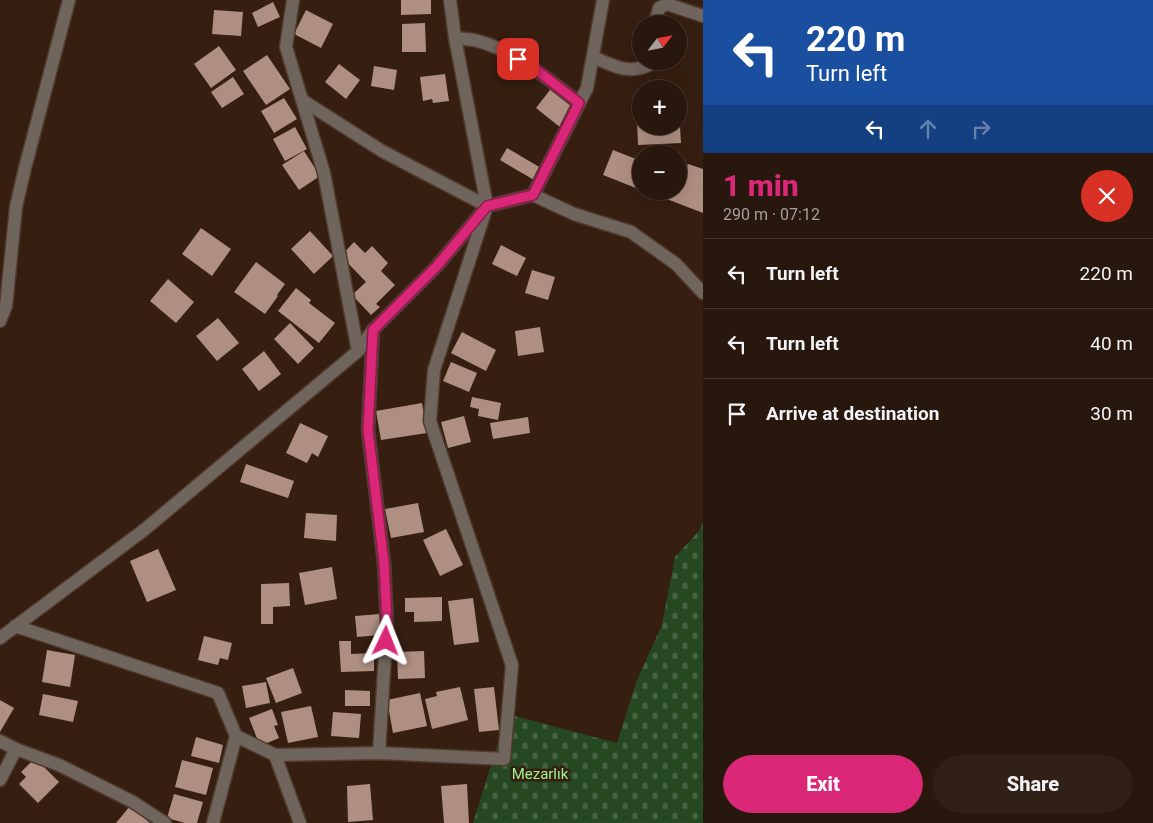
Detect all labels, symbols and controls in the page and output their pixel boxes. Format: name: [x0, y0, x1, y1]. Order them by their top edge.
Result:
north arrow: [632, 15, 688, 70]
map controls: [632, 15, 687, 200]
text: 220 m: [806, 19, 905, 60]
icon: left: [723, 20, 788, 85]
pin: [497, 38, 539, 80]
icon: arrive: [504, 45, 532, 73]
text: Turn left: [806, 61, 887, 86]
button: +: [632, 80, 687, 135]
icon: left: [861, 115, 889, 143]
icon: ahead: [914, 115, 942, 143]
icon: right: [967, 115, 995, 143]
button: −: [632, 145, 687, 200]
text: 1 min: [723, 168, 799, 203]
button: close: [1081, 170, 1133, 222]
text: 290 m · 07:12: [723, 205, 820, 224]
icon: left: [723, 260, 751, 288]
text: Turn left: [766, 262, 839, 285]
text: 220 m: [1080, 262, 1133, 285]
icon: left: [723, 330, 751, 358]
text: Turn left: [766, 332, 839, 355]
text: 40 m: [1090, 332, 1133, 355]
icon: arrive: [723, 400, 751, 428]
text: Arrive at destination: [766, 402, 939, 425]
text: 30 m: [1090, 402, 1133, 425]
position arrow: [359, 614, 411, 666]
button: Exit: [723, 755, 923, 813]
button: Share: [933, 755, 1133, 813]
park label: Mezarlık: [512, 765, 569, 783]

